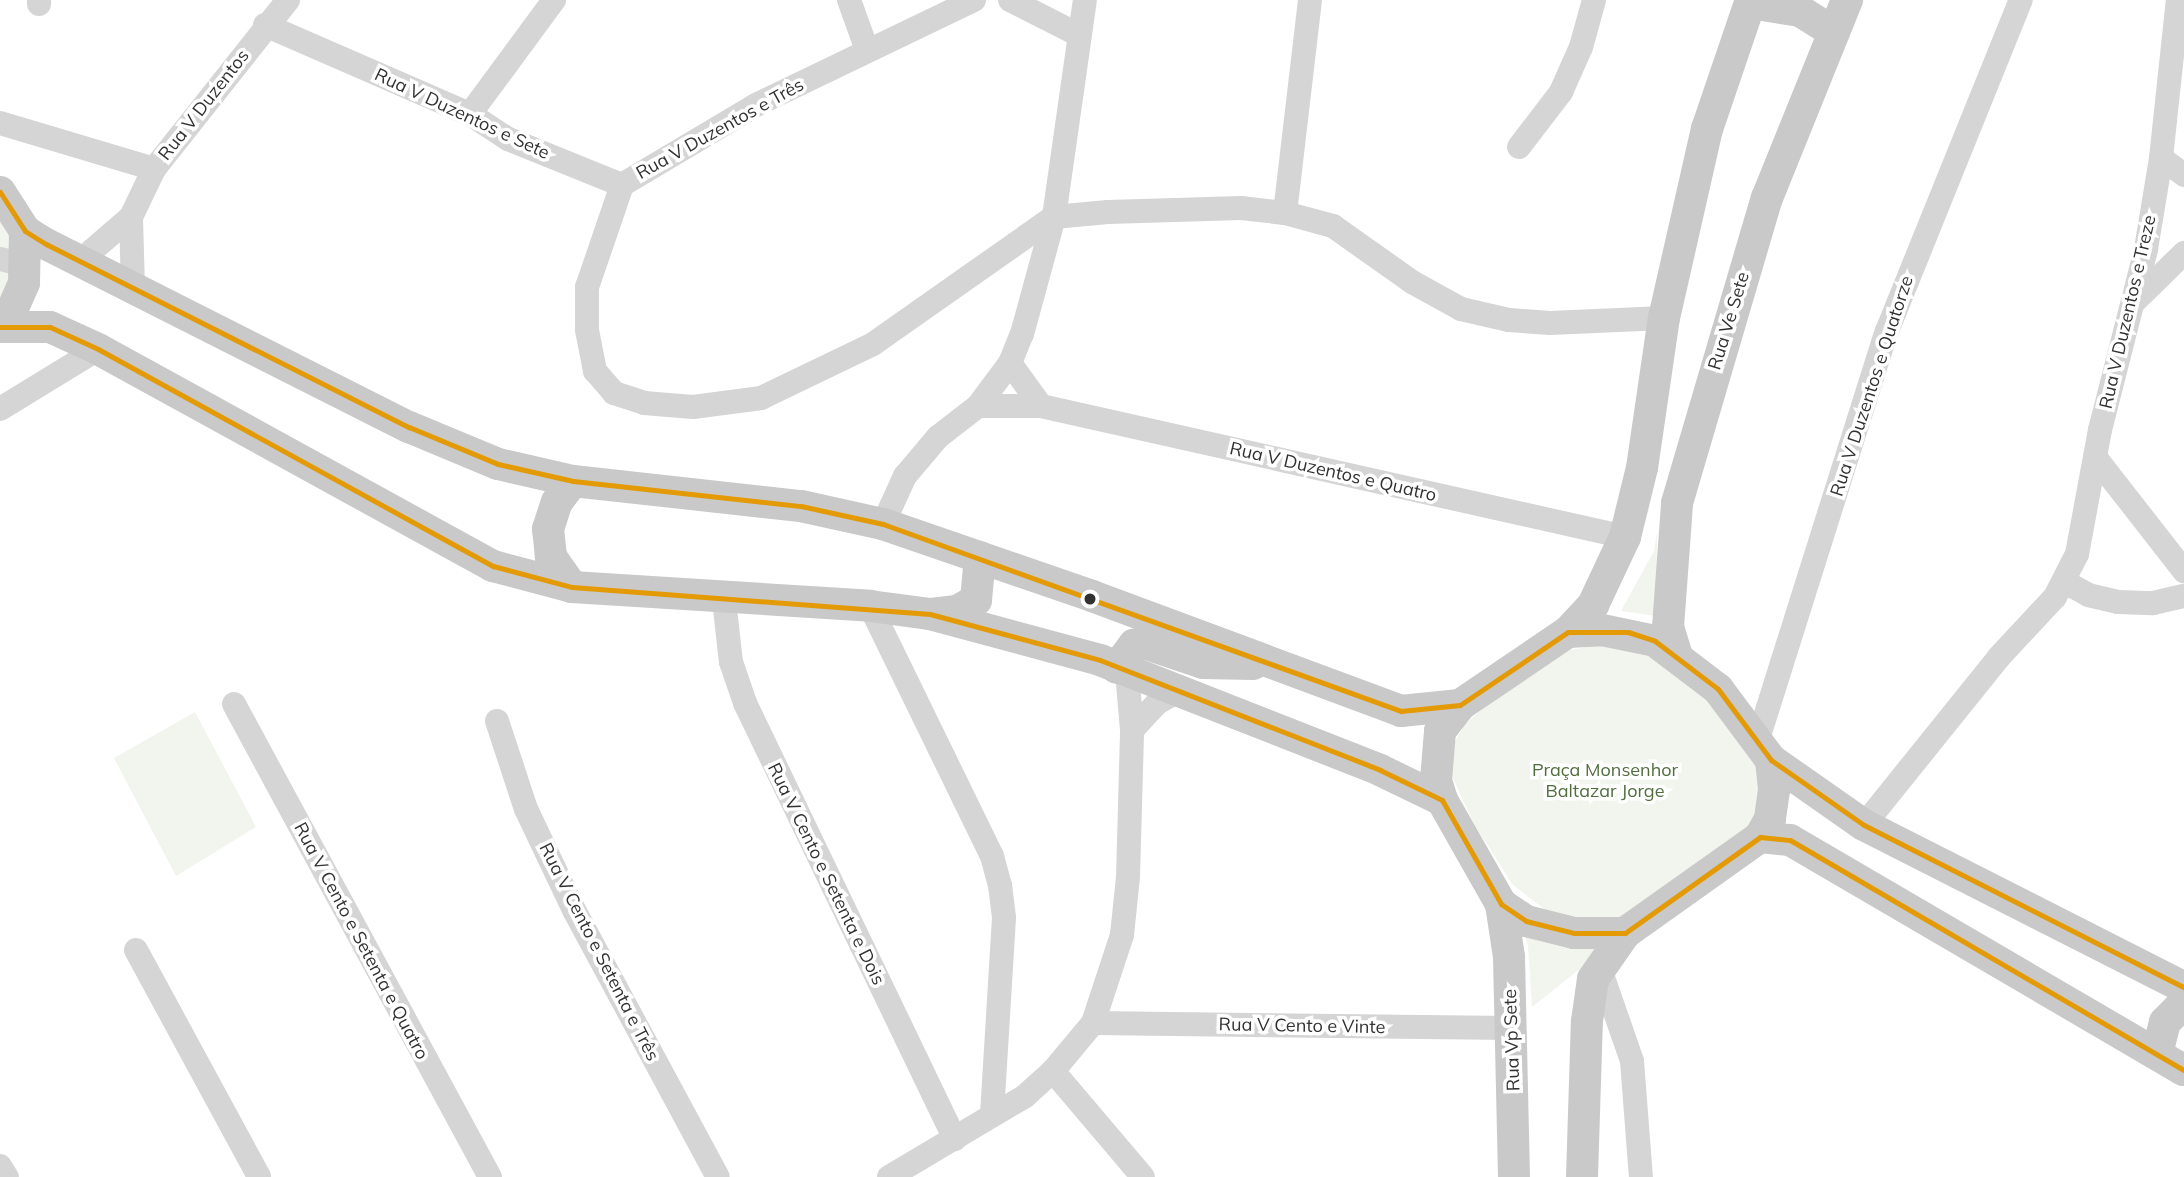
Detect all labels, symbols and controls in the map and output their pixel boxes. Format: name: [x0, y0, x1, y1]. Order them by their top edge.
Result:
street label: Rua V Duzentos: [154, 45, 254, 165]
street label: Rua V Duzentos e Sete: [371, 64, 553, 164]
street label: Rua V Duzentos e Três: [632, 74, 808, 184]
street label: Rua V Duzentos e Treze: [2095, 213, 2161, 411]
street label: Rua Ve Sete: [1704, 269, 1754, 373]
street label: Rua V Duzentos e Quatorze: [1826, 273, 1918, 499]
street label: Rua V Duzentos e Quatro: [1227, 438, 1439, 506]
unlabelled marker: [1083, 592, 1097, 606]
street label: Rua V Cento e Setenta e Dois: [763, 760, 889, 988]
park label: Praça Monsenhor Baltazar Jorge: [1532, 760, 1678, 802]
street label: Rua V Cento e Setenta e Quatro: [289, 819, 433, 1063]
street label: Rua V Cento e Setenta e Três: [534, 839, 664, 1065]
street label: Rua Vp Sete: [1499, 988, 1525, 1092]
street label: Rua V Cento e Vinte: [1218, 1014, 1386, 1038]

